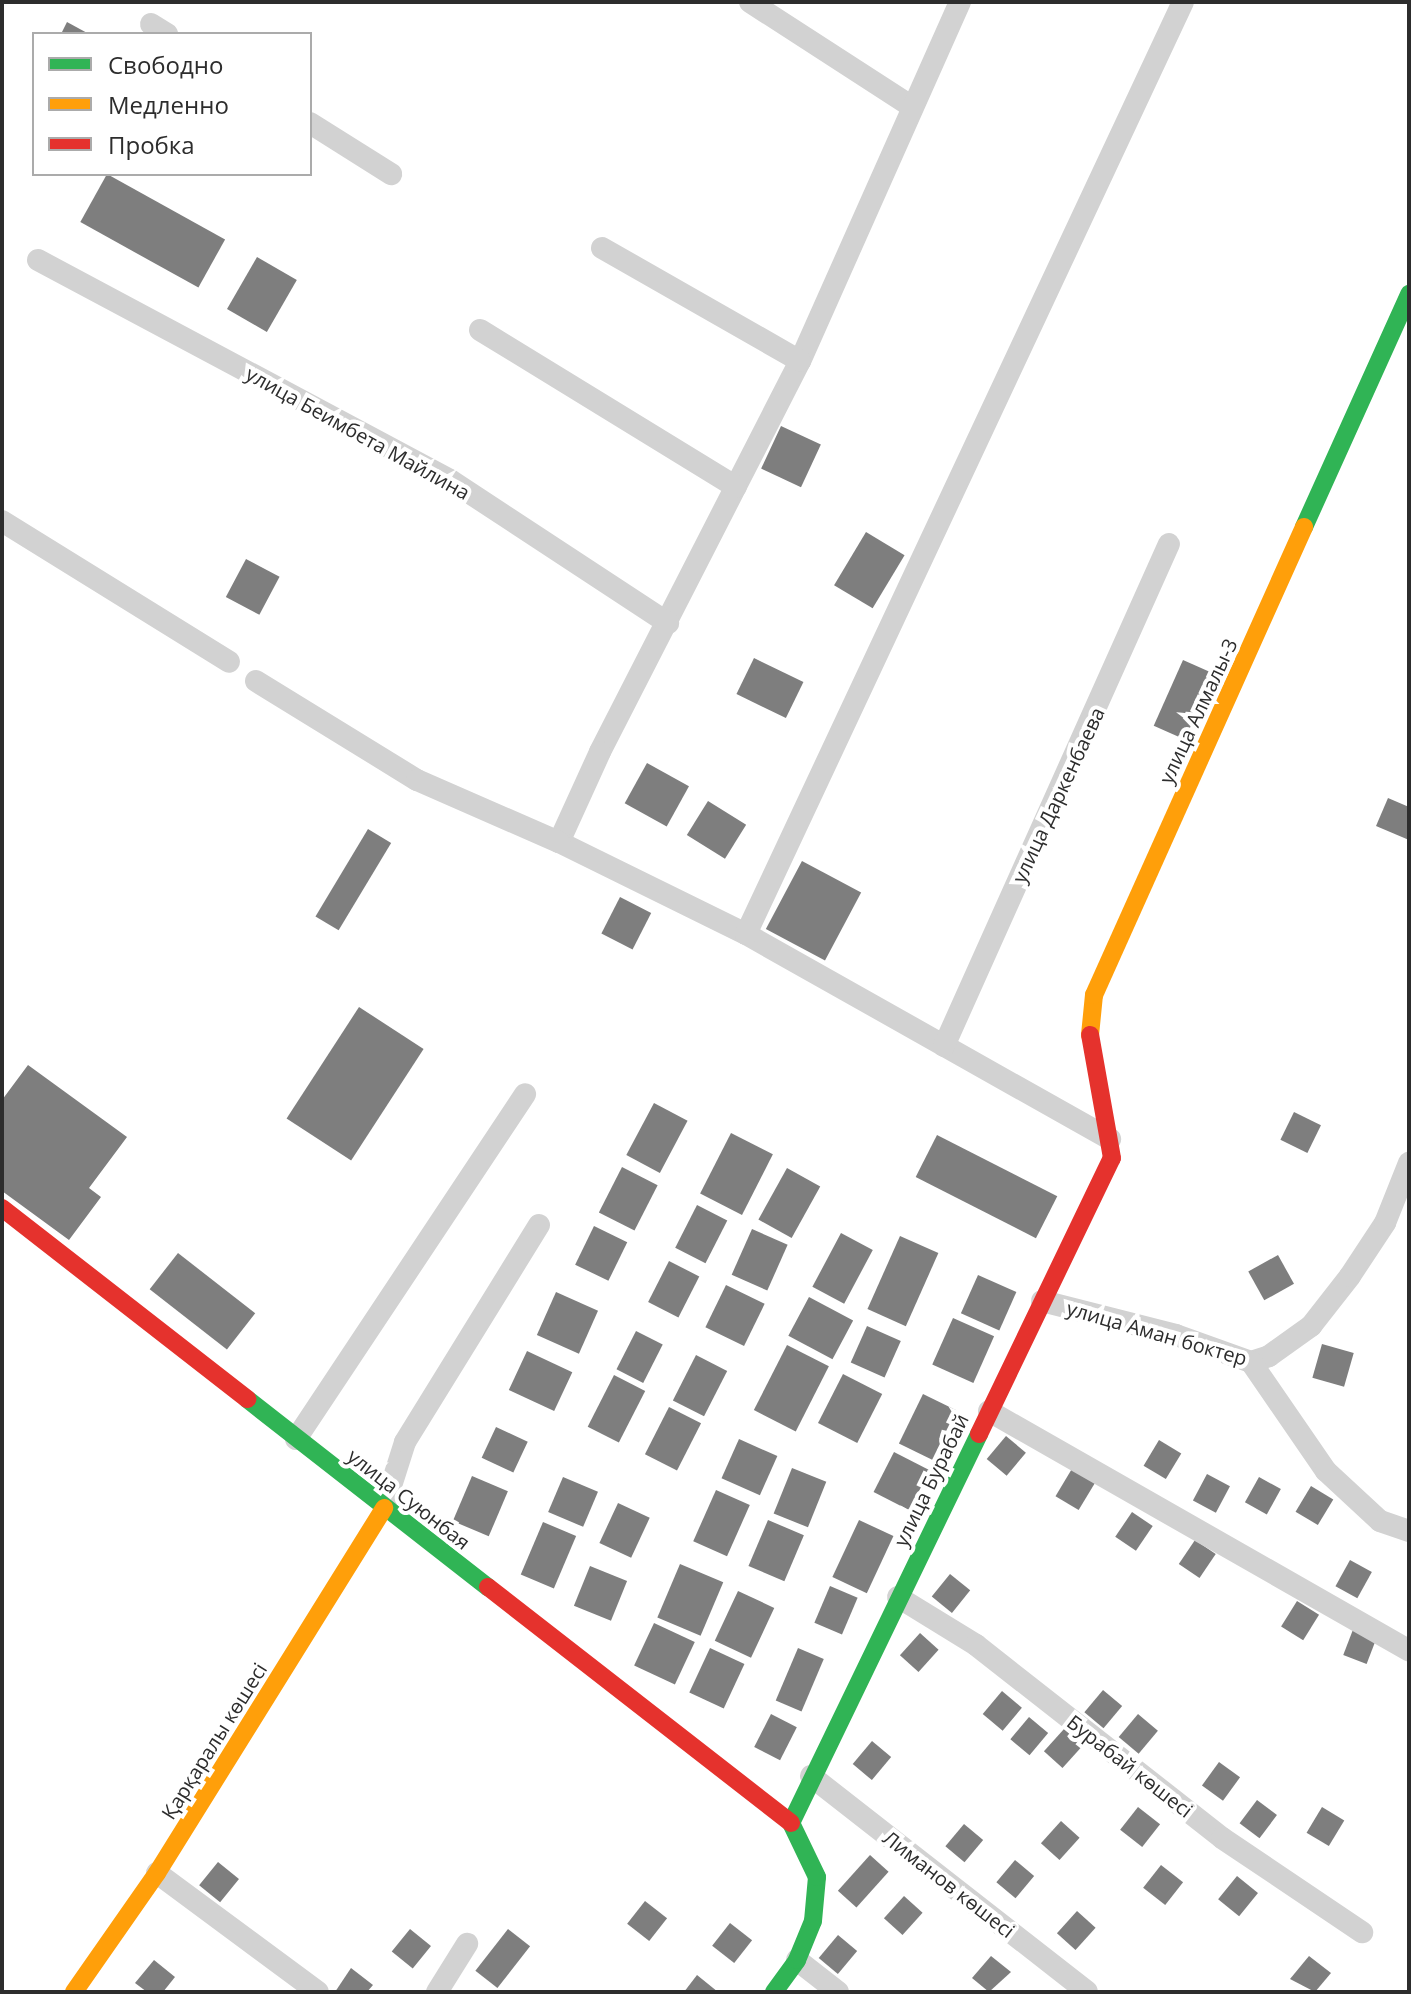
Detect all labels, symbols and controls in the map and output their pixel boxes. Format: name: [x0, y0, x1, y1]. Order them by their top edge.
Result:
legend: [32, 32, 312, 176]
text: Свободно: [108, 48, 223, 81]
text: Медленно: [108, 88, 229, 121]
text: Пробка: [108, 128, 195, 161]
street label: улица Беимбета Майлина: [242, 361, 474, 505]
street label: улица Алмалы-3: [1154, 635, 1242, 787]
street label: улица Даркенбаева: [1007, 703, 1109, 887]
street label: улица Аман боктер: [1064, 1296, 1250, 1370]
street label: улица Бурабай: [889, 1410, 973, 1550]
street label: улица Суюнбая: [343, 1444, 475, 1554]
street label: Қарқаралы көшесі: [156, 1658, 272, 1824]
street label: Бурабай көшесі: [1063, 1710, 1197, 1822]
street label: Лиманов көшесі: [879, 1825, 1019, 1943]

